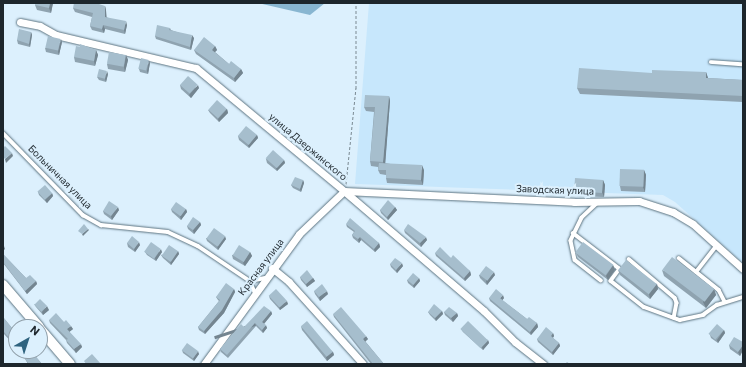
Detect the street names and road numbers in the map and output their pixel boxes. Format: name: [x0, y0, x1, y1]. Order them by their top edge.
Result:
street label: улица Дзержинского: [266, 111, 350, 183]
street label: Больничная улица: [26, 143, 94, 211]
street label: Заводская улица: [516, 183, 594, 197]
street label: Красная улица: [236, 236, 286, 298]

